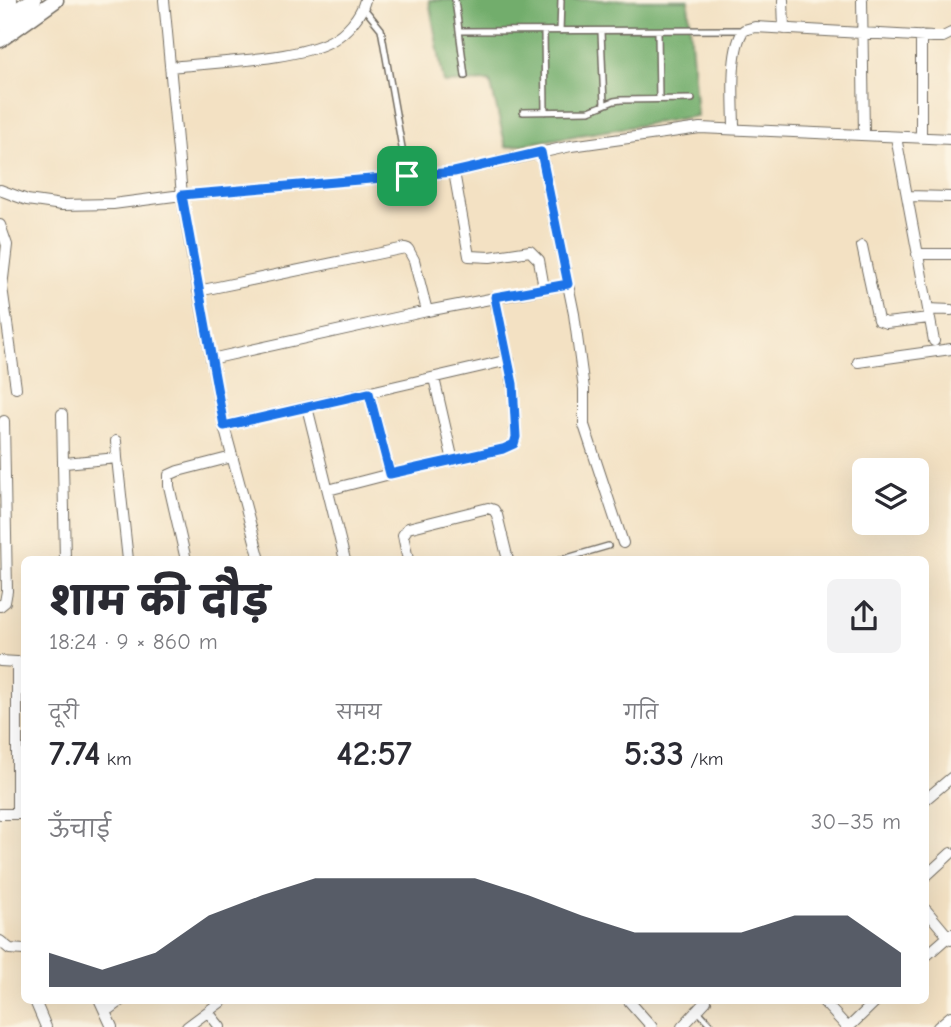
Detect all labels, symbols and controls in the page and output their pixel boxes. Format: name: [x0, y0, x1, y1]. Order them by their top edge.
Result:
pin: [377, 146, 437, 206]
icon: arrive: [388, 157, 426, 195]
map controls: [852, 458, 929, 535]
button: layers: [852, 458, 929, 535]
button: share: [827, 579, 901, 653]
text: शाम की दौड़: [49, 580, 269, 624]
text: 18:24 · 9 × 860 m: [49, 628, 218, 655]
text: दूरी: [49, 702, 79, 724]
text: समय: [336, 702, 382, 724]
text: गति: [624, 702, 658, 724]
text: 7.74: [49, 733, 100, 774]
text: 42:57: [336, 733, 412, 774]
text: 5:33: [624, 733, 684, 774]
text: km: [100, 748, 132, 770]
text: /km: [684, 748, 724, 770]
text: 30–35 m: [811, 808, 901, 835]
text: ऊँचाई: [49, 816, 111, 843]

